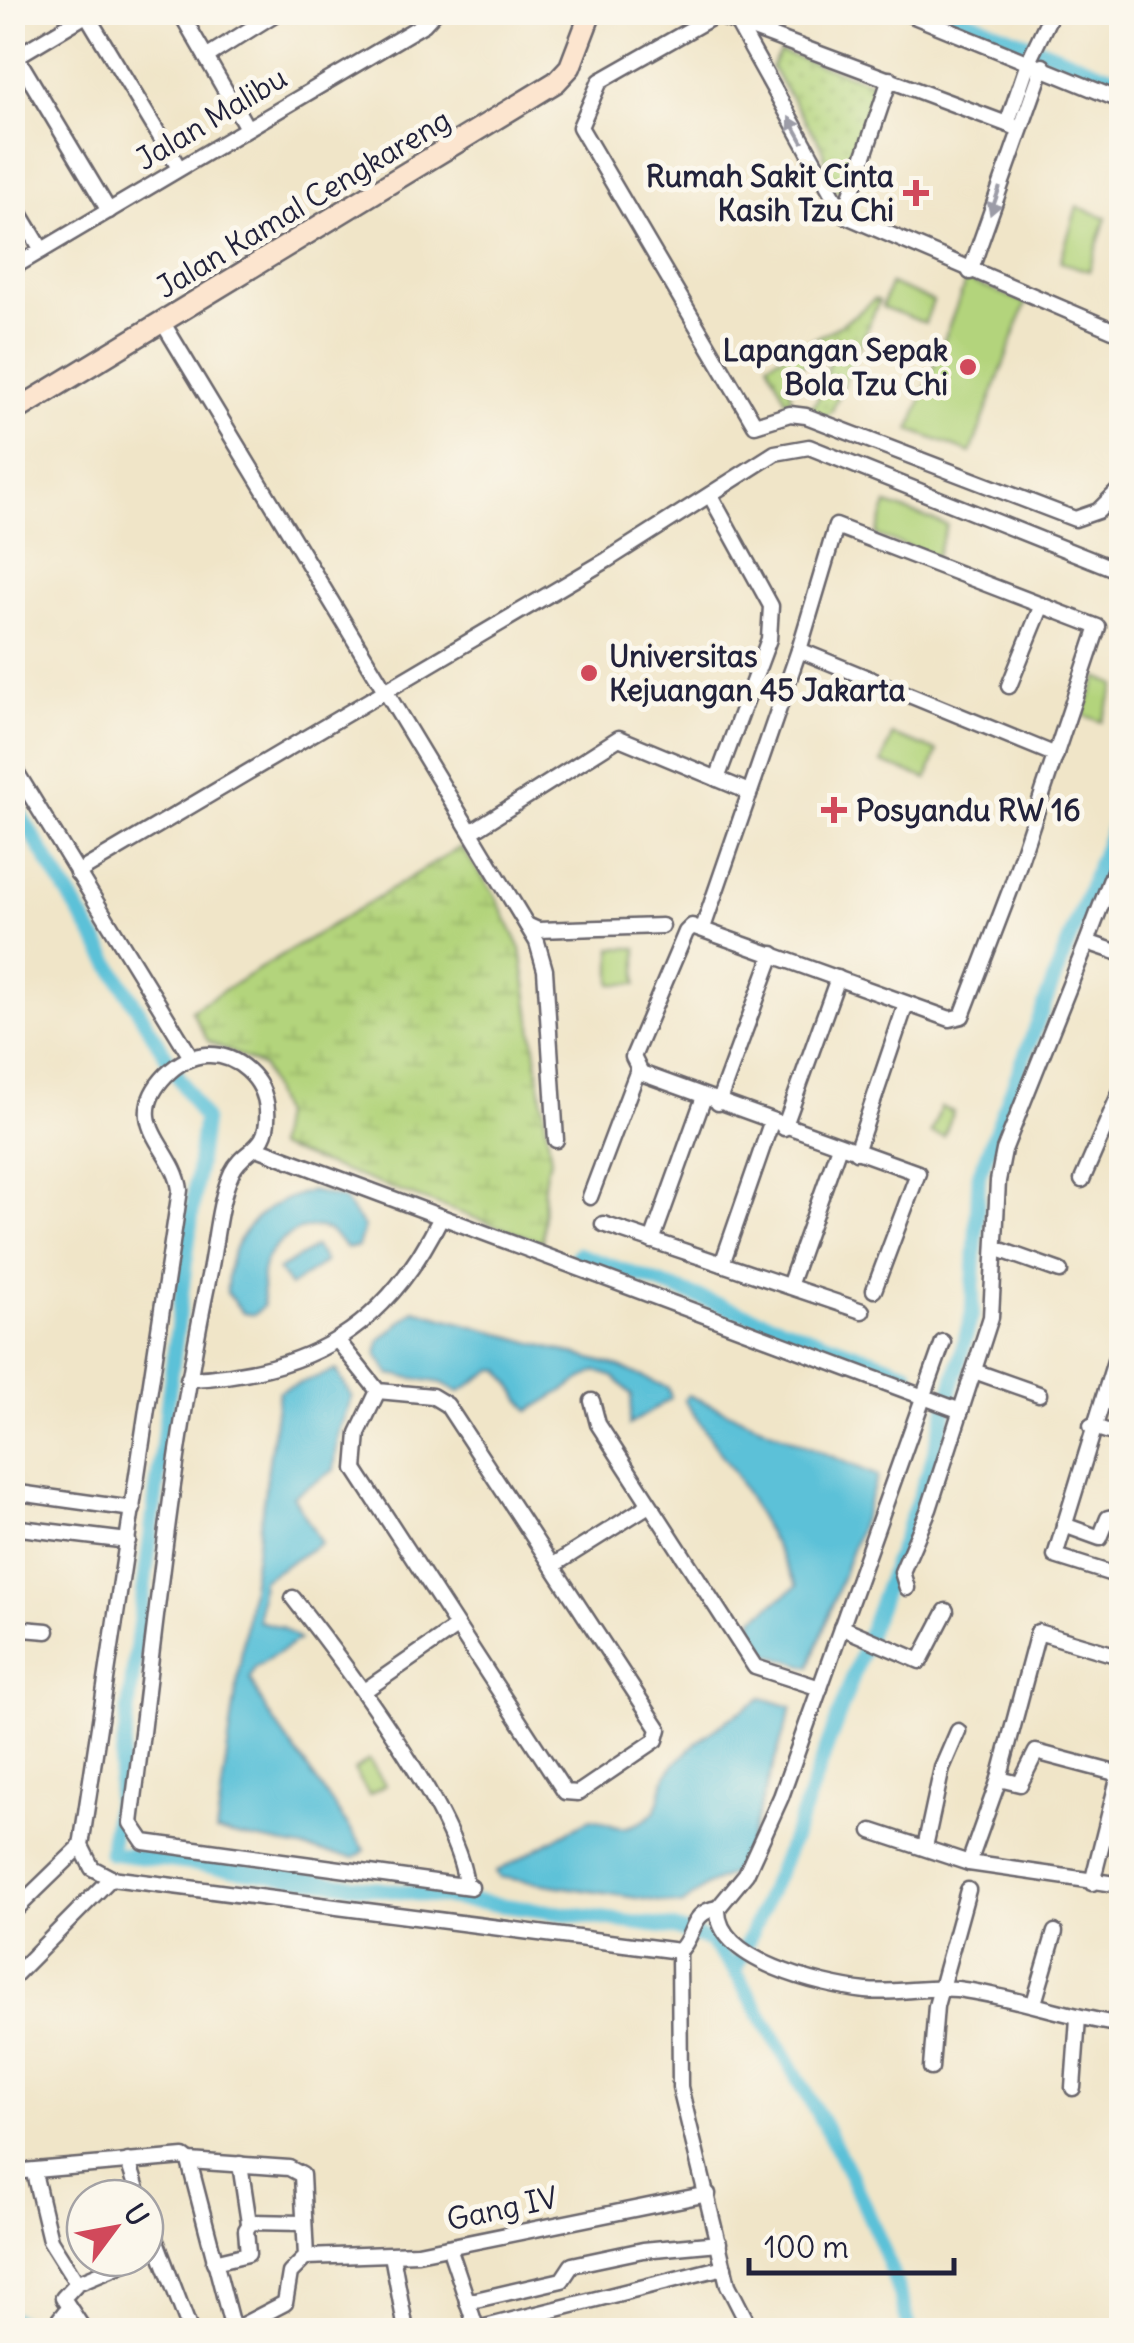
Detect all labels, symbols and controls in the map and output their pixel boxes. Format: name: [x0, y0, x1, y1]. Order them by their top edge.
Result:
street label: Jalan Malibu: [129, 58, 293, 178]
street label: Jalan Kamal Cengkareng: [149, 100, 457, 306]
one-way arrow: [788, 116, 805, 145]
place label: Rumah Sakit Cinta Kasih Tzu Chi: [646, 157, 894, 229]
marker: Rumah Sakit Cinta Kasih Tzu Chi: [903, 180, 929, 206]
one-way arrow: [987, 186, 1002, 216]
place label: Lapangan Sepak Bola Tzu Chi: [722, 331, 948, 403]
marker: Lapangan Sepak Bola Tzu Chi: [957, 356, 979, 378]
place label: Universitas Kejuangan 45 Jakarta: [609, 637, 906, 709]
marker: Universitas Kejuangan 45 Jakarta: [578, 662, 600, 684]
place label: Posyandu RW 16: [856, 791, 1080, 829]
marker: Posyandu RW 16: [821, 797, 847, 823]
north arrow: [65, 2178, 165, 2278]
street label: Gang IV: [443, 2178, 561, 2238]
text: U: [116, 2197, 157, 2232]
scale bar: [749, 2213, 954, 2275]
text: 100 m: [764, 2228, 849, 2266]

